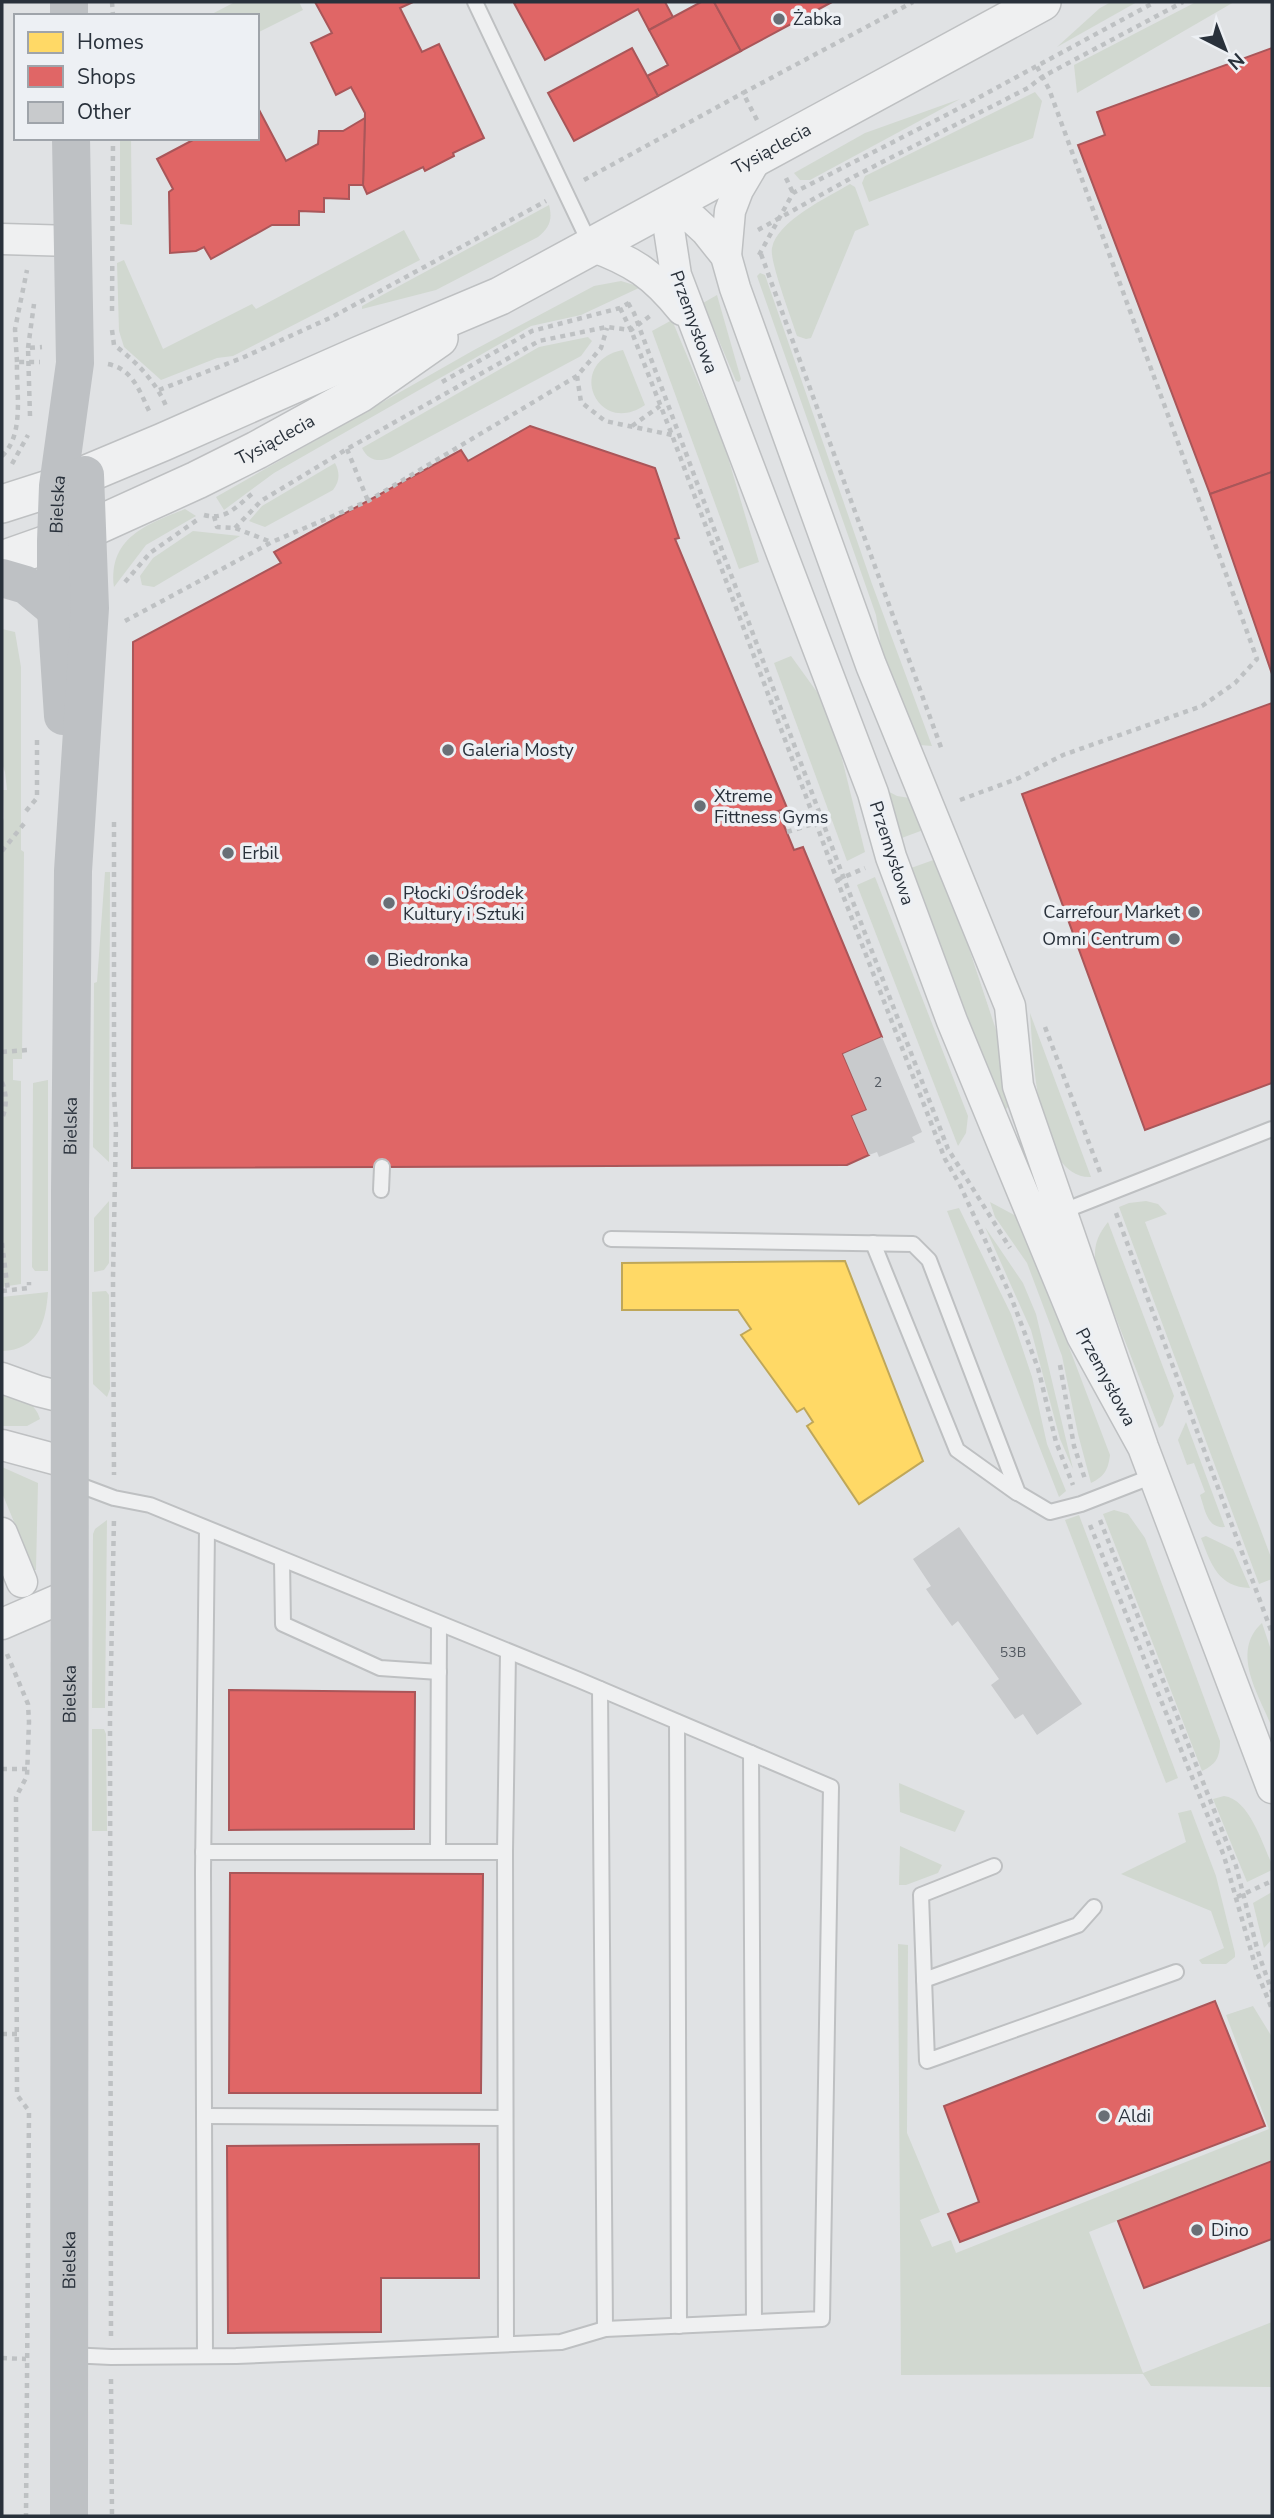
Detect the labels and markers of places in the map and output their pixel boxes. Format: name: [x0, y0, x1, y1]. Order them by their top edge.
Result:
place label: Żabka: [793, 7, 842, 31]
marker: Żabka: [771, 11, 787, 27]
place label: Galeria Mosty: [462, 738, 575, 762]
marker: Galeria Mosty: [440, 742, 456, 758]
place label: Xtreme Fittness Gyms: [714, 784, 829, 829]
marker: Xtreme Fittness Gyms: [692, 798, 708, 814]
place label: Erbil: [242, 841, 280, 865]
marker: Erbil: [220, 845, 236, 861]
place label: Płocki Ośrodek Kultury i Sztuki: [403, 881, 525, 926]
marker: Płocki Ośrodek Kultury i Sztuki: [381, 895, 397, 911]
place label: Carrefour Market: [1043, 900, 1181, 924]
marker: Carrefour Market: [1186, 904, 1202, 920]
place label: Omni Centrum: [1042, 927, 1160, 951]
marker: Omni Centrum: [1166, 931, 1182, 947]
place label: Biedronka: [387, 948, 468, 972]
marker: Biedronka: [365, 952, 381, 968]
place label: Aldi: [1118, 2104, 1151, 2128]
marker: Aldi: [1096, 2108, 1112, 2124]
place label: Dino: [1211, 2218, 1249, 2242]
marker: Dino: [1189, 2222, 1205, 2238]

